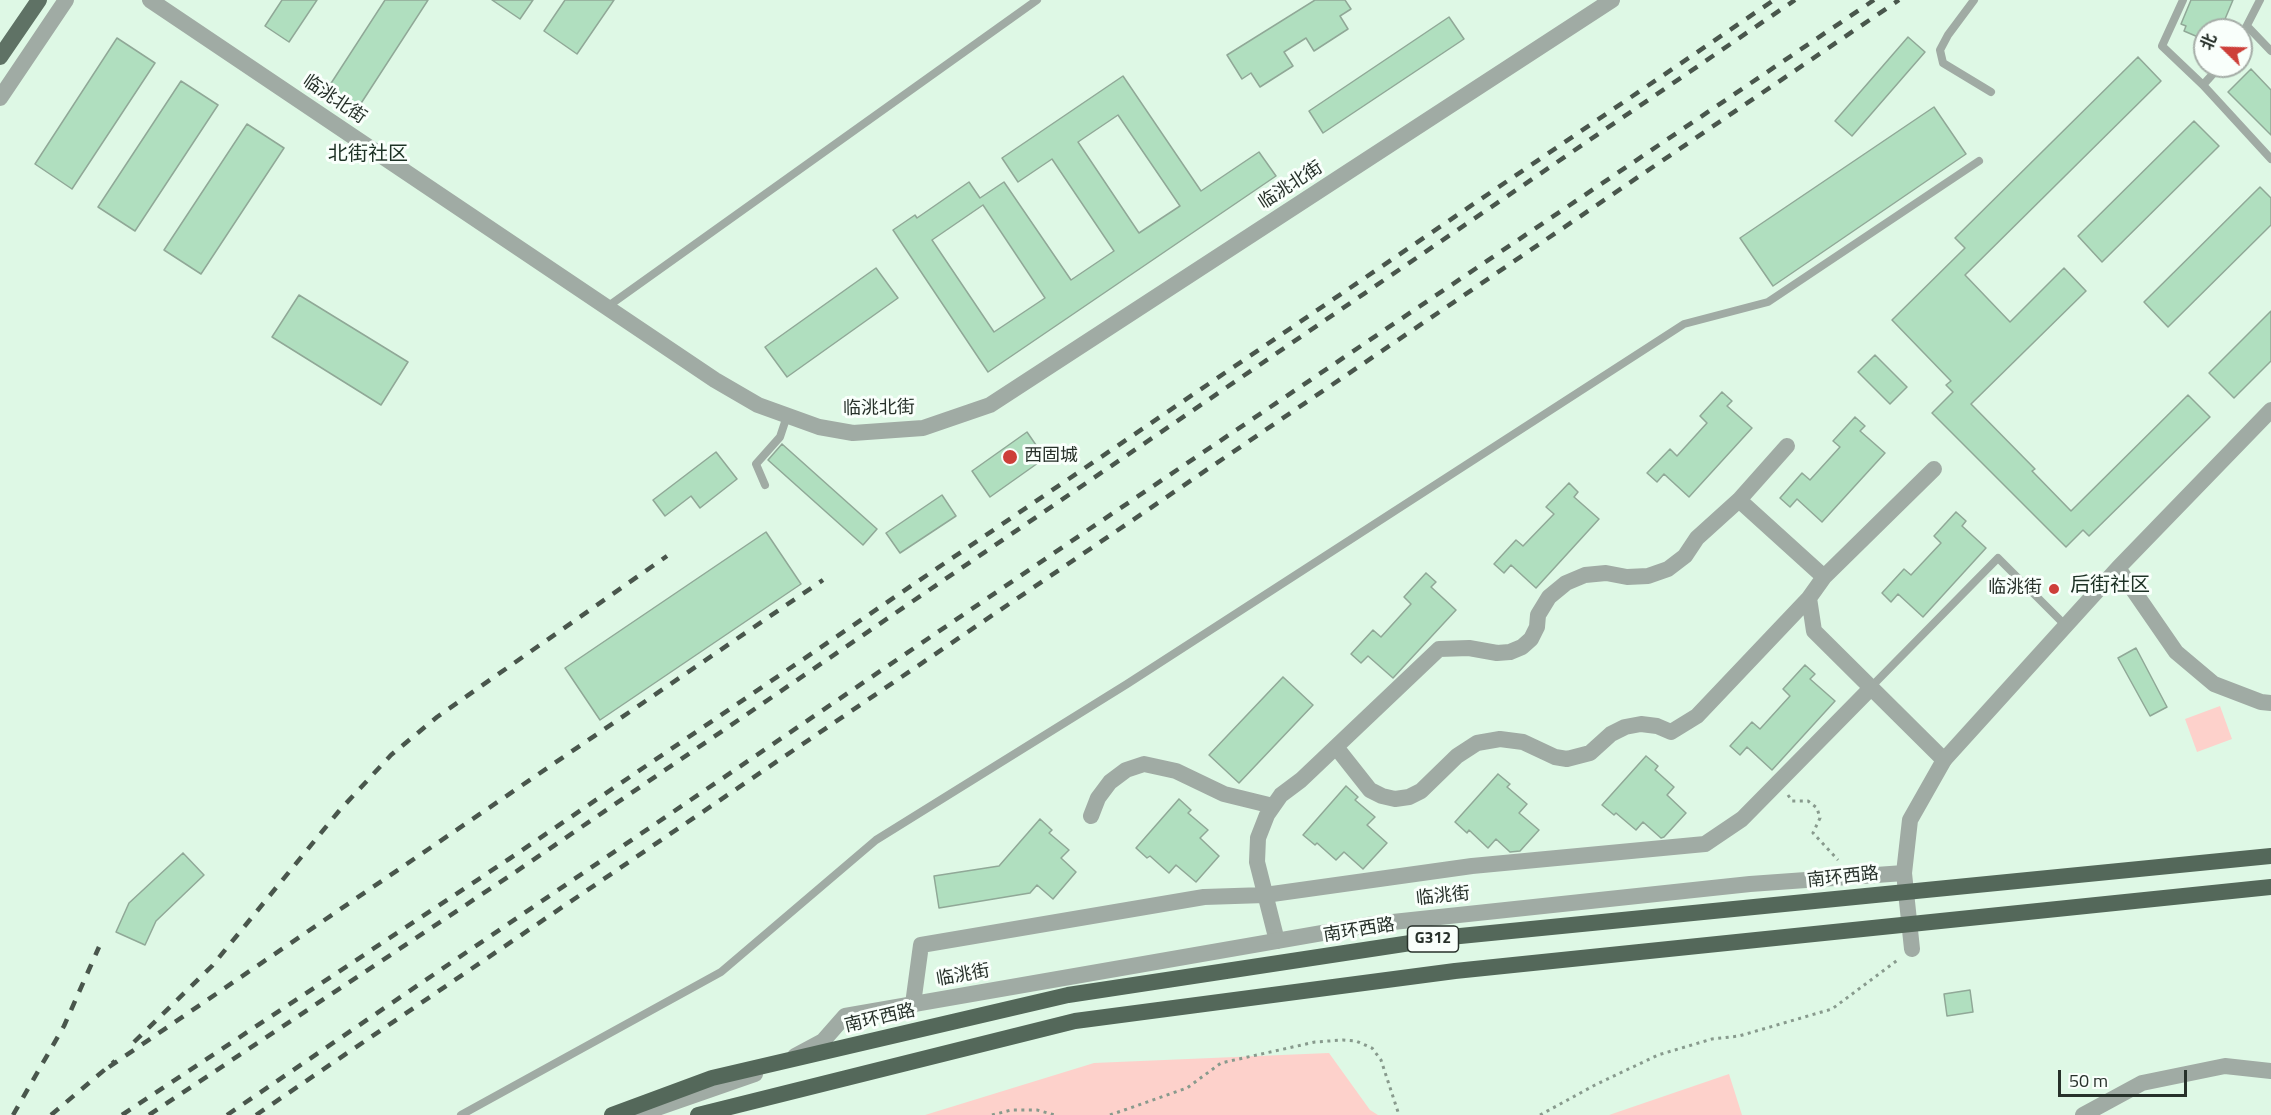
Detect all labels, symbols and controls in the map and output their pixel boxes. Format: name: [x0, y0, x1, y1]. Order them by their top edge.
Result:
north arrow: [2193, 18, 2253, 78]
text: 北: [2194, 30, 2222, 54]
street label: 临洮北街: [298, 71, 370, 129]
district label: 北街社区: [328, 143, 408, 167]
street label: 临洮北街: [1255, 157, 1327, 215]
street label: 临洮北街: [843, 398, 915, 420]
place label: 西固城: [1024, 446, 1078, 468]
marker: 西固城: [1001, 448, 1019, 466]
district label: 后街社区: [2070, 574, 2150, 598]
place label: 临洮街: [1988, 578, 2042, 600]
marker: 临洮街: [2047, 582, 2061, 596]
street label: 南环西路: [1806, 863, 1880, 893]
street label: 临洮街: [1415, 883, 1471, 911]
street label: 南环西路: [1322, 915, 1396, 947]
road number: G312: [1408, 926, 1458, 952]
street label: 临洮街: [935, 961, 991, 991]
street label: 南环西路: [842, 1000, 918, 1038]
scale bar: [2061, 1058, 2190, 1096]
text: 50 m: [2069, 1067, 2108, 1094]

